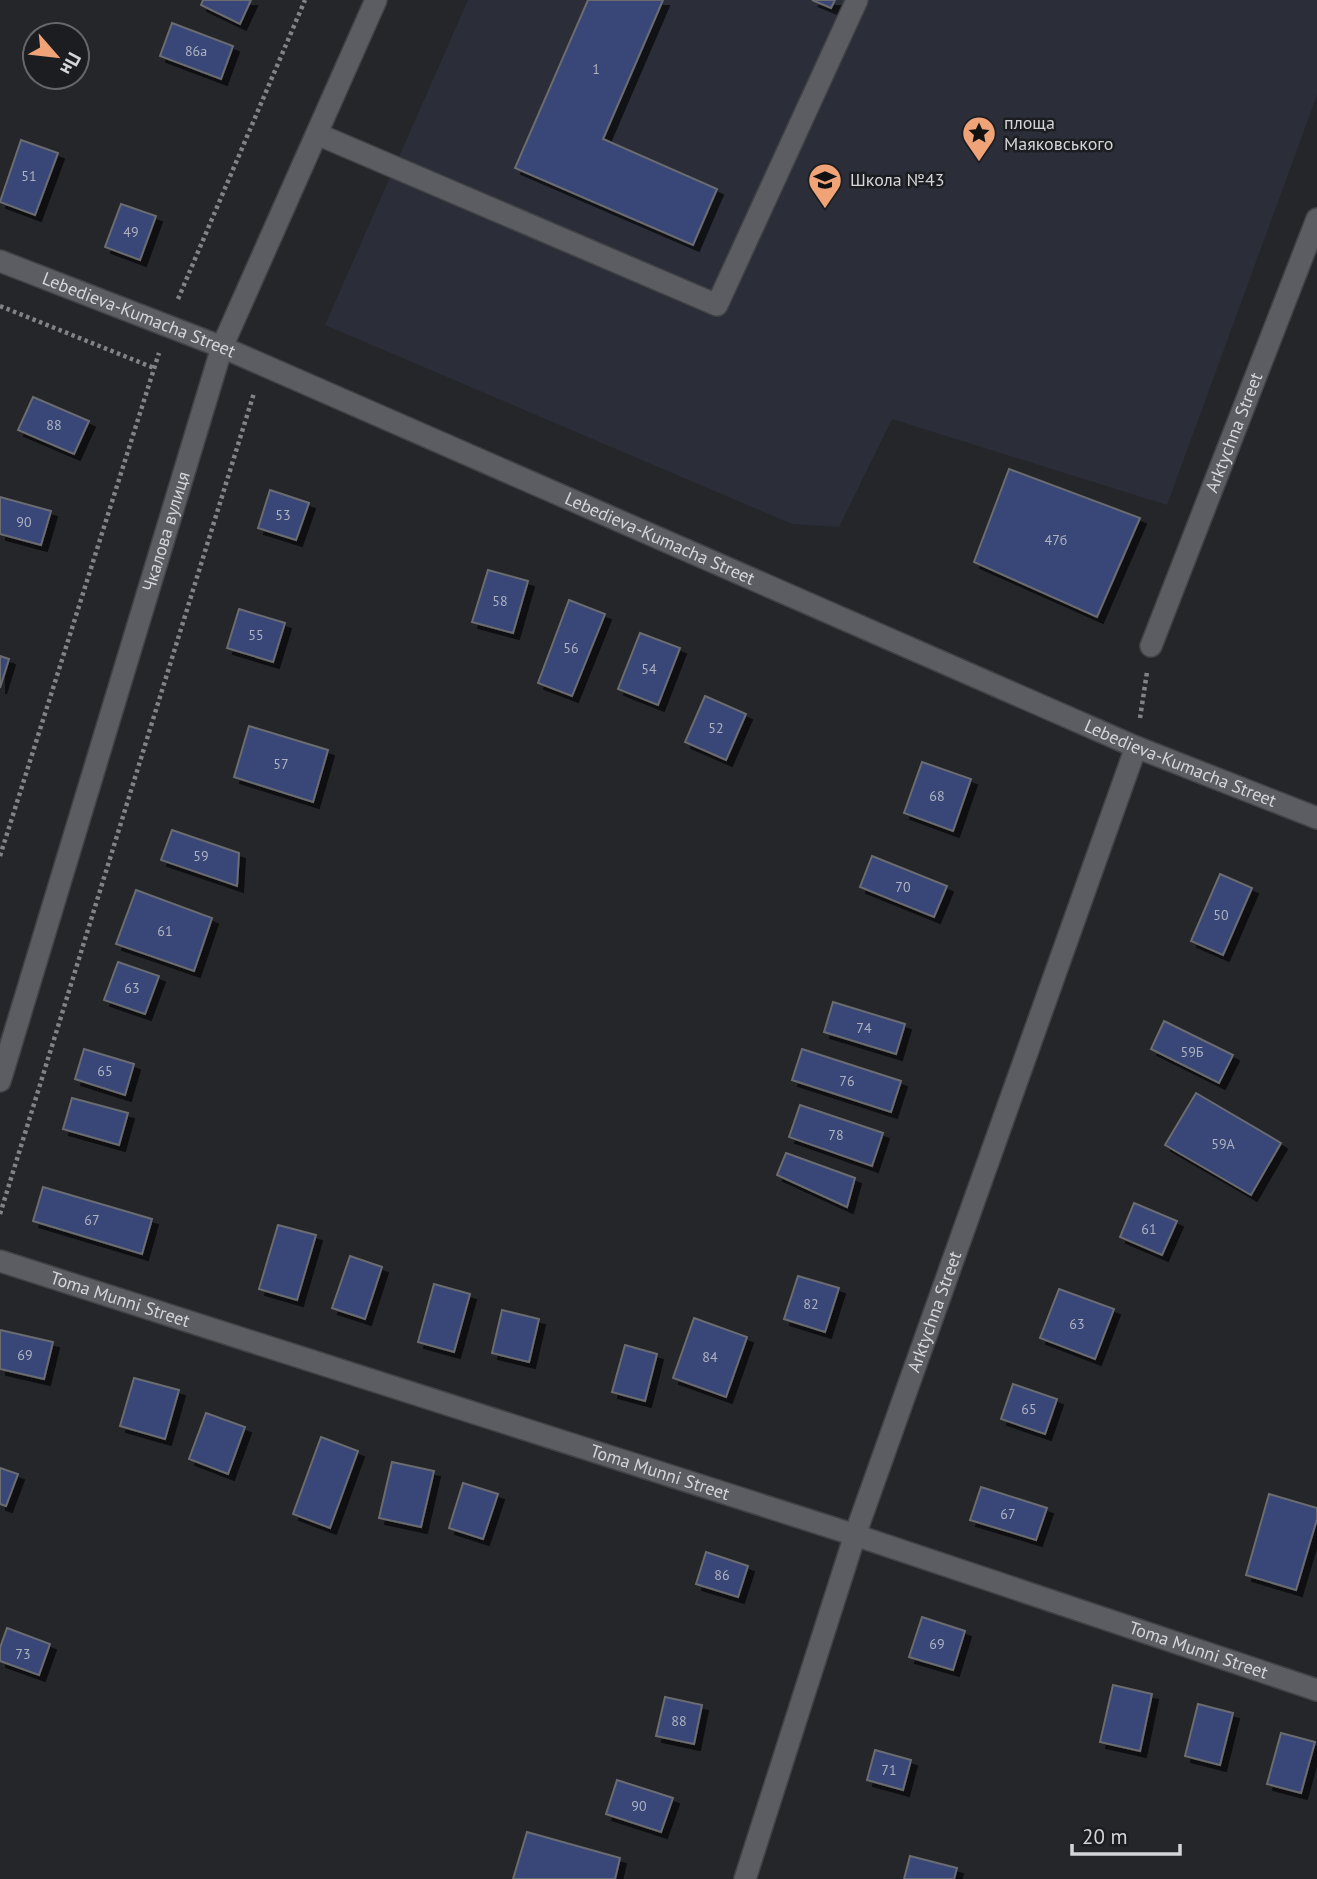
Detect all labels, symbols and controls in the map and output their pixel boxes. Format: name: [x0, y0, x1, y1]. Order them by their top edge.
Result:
north arrow: [21, 21, 91, 91]
house number: 86а: [185, 42, 207, 60]
text: Пн: [55, 48, 87, 79]
house number: 1: [592, 60, 600, 78]
place label: площа Маяковського: [1004, 111, 1113, 155]
place icon: площа Маяковського: [960, 114, 998, 163]
school or university icon: Школа №43: [806, 161, 844, 210]
house number: 51: [21, 167, 37, 185]
place label: Школа №43: [850, 168, 945, 191]
house number: 49: [123, 223, 139, 241]
street label: Lebedieva-Kumacha Street: [39, 267, 239, 362]
street label: Arktychna Street: [1200, 369, 1267, 496]
house number: 88: [46, 416, 62, 434]
street label: Чкалова вулиця: [137, 469, 195, 594]
street label: Lebedieva-Kumacha Street: [561, 486, 759, 590]
house number: 53: [275, 506, 291, 524]
house number: 90: [16, 513, 32, 531]
house number: 47б: [1045, 531, 1067, 549]
house number: 58: [492, 592, 508, 610]
house number: 55: [248, 626, 264, 644]
house number: 56: [563, 639, 579, 657]
house number: 54: [641, 660, 657, 678]
street label: Lebedieva-Kumacha Street: [1081, 714, 1280, 812]
house number: 52: [708, 719, 724, 737]
house number: 57: [273, 755, 289, 773]
house number: 68: [929, 787, 945, 805]
house number: 59: [193, 847, 209, 865]
house number: 70: [895, 878, 911, 896]
house number: 50: [1213, 906, 1229, 924]
house number: 61: [157, 922, 173, 940]
house number: 63: [124, 979, 140, 997]
house number: 74: [856, 1019, 872, 1037]
house number: 59Б: [1181, 1043, 1204, 1061]
house number: 65: [97, 1062, 113, 1080]
house number: 76: [839, 1072, 855, 1090]
house number: 78: [828, 1126, 844, 1144]
house number: 59А: [1211, 1135, 1236, 1153]
house number: 67: [84, 1211, 100, 1229]
house number: 61: [1141, 1220, 1157, 1238]
street label: Arktychna Street: [902, 1248, 966, 1376]
street label: Toma Munni Street: [48, 1266, 193, 1332]
house number: 82: [803, 1295, 819, 1313]
house number: 63: [1069, 1315, 1085, 1333]
house number: 69: [17, 1346, 33, 1364]
house number: 84: [702, 1348, 718, 1366]
house number: 65: [1021, 1400, 1037, 1418]
street label: Toma Munni Street: [588, 1439, 733, 1505]
house number: 67: [1000, 1505, 1016, 1523]
house number: 86: [714, 1566, 730, 1584]
street label: Toma Munni Street: [1126, 1616, 1271, 1684]
house number: 69: [929, 1635, 945, 1653]
house number: 73: [15, 1645, 31, 1663]
house number: 88: [671, 1712, 687, 1730]
house number: 71: [881, 1761, 897, 1779]
house number: 90: [631, 1797, 647, 1815]
scale bar: [1072, 1812, 1180, 1856]
text: 20 m: [1082, 1823, 1128, 1850]

